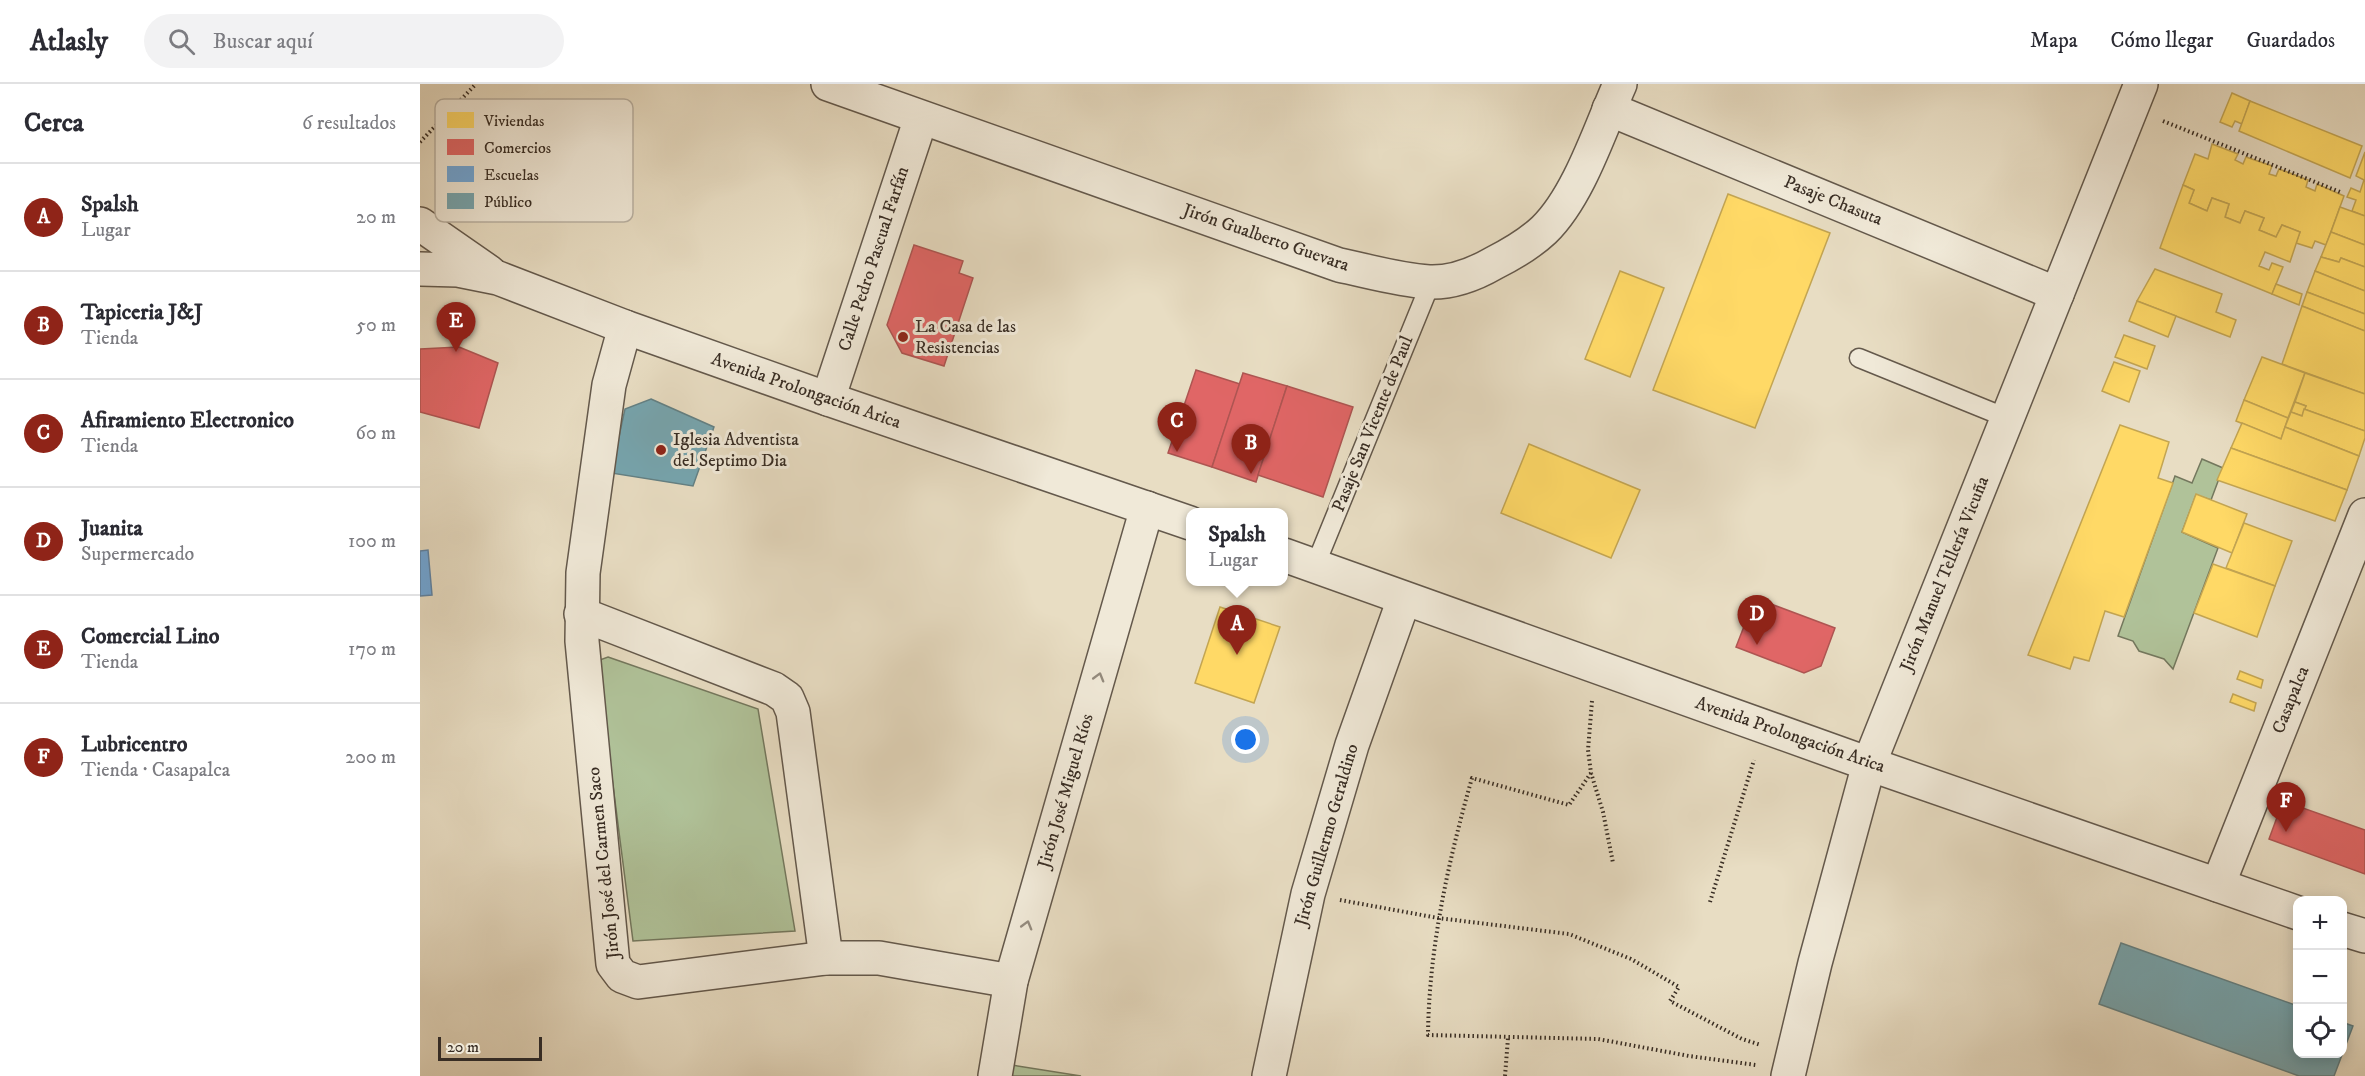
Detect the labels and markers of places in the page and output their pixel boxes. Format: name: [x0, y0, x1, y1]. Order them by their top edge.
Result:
pin: E: [436, 302, 476, 352]
place label: La Casa de las Resistencias: [915, 316, 1016, 359]
marker: La Casa de las Resistencias: [896, 330, 910, 344]
pin: C: [1158, 402, 1197, 452]
pin: B: [1232, 424, 1270, 474]
place label: Iglesia Adventista del Septimo Dia: [673, 429, 799, 472]
marker: Iglesia Adventista del Septimo Dia: [654, 443, 668, 457]
pin: D: [1738, 596, 1776, 645]
pin: A: [1218, 606, 1256, 655]
pin: F: [2266, 782, 2306, 832]

